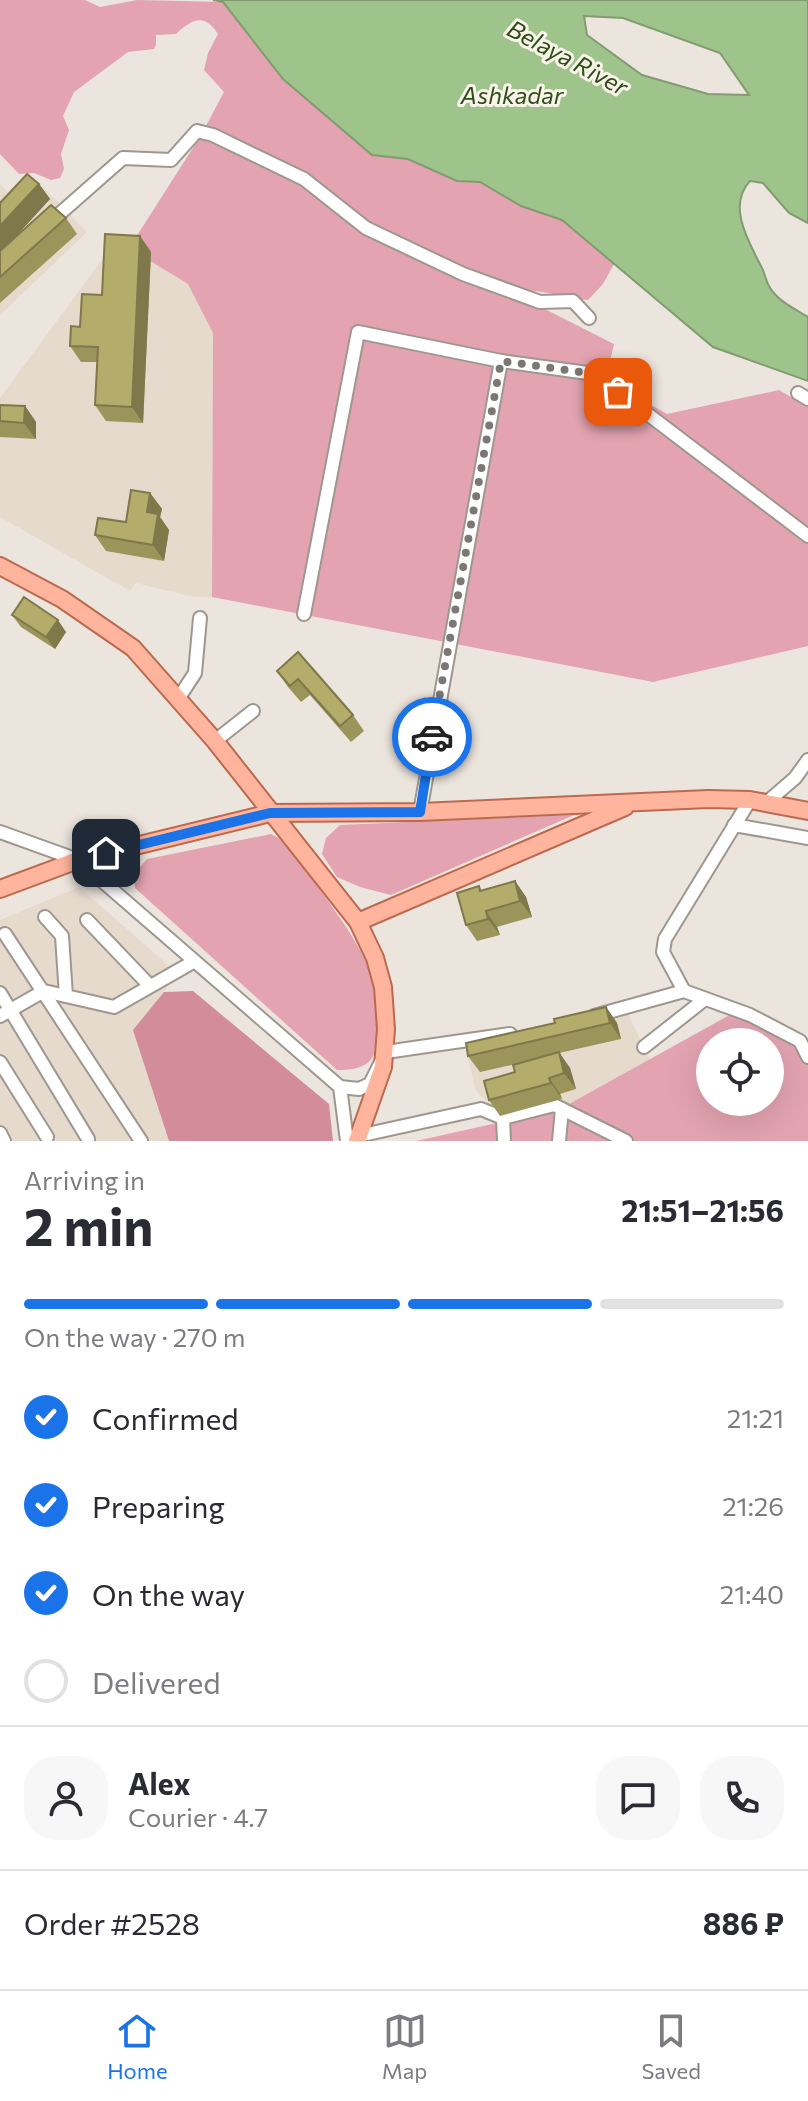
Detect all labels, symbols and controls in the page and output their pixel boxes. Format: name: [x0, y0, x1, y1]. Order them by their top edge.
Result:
water label: Belaya River: [503, 13, 634, 101]
water label: Ashkadar: [460, 80, 565, 109]
pin: [584, 358, 652, 426]
icon: bag: [596, 370, 640, 414]
courier: [392, 697, 472, 777]
icon: car: [410, 715, 454, 759]
pin: [72, 819, 140, 887]
icon: home: [84, 831, 128, 875]
map controls: [696, 1028, 784, 1116]
button: locate: [696, 1028, 784, 1116]
text: Arriving in: [24, 1164, 145, 1195]
text: 21:51–21:56: [621, 1191, 784, 1228]
text: 2 min: [24, 1193, 153, 1257]
text: On the way · 270 m: [24, 1321, 245, 1352]
icon: check: [24, 1395, 68, 1439]
text: Confirmed: [92, 1399, 239, 1436]
text: 21:21: [727, 1402, 784, 1433]
icon: check: [24, 1483, 68, 1527]
text: Preparing: [92, 1487, 225, 1524]
text: 21:26: [722, 1490, 784, 1521]
icon: check: [24, 1571, 68, 1615]
text: On the way: [92, 1575, 245, 1612]
text: 21:40: [720, 1578, 784, 1609]
text: Delivered: [92, 1663, 221, 1700]
button: person: [24, 1756, 108, 1840]
button: chat: [596, 1756, 680, 1840]
button: phone: [700, 1756, 784, 1840]
text: Alex: [128, 1764, 191, 1801]
text: Courier · 4.7: [128, 1801, 268, 1832]
text: Order #2528: [24, 1904, 200, 1941]
text: 886 ₽: [703, 1904, 784, 1941]
tab: Home: [107, 2009, 168, 2084]
tab: Map: [382, 2009, 427, 2084]
tab: Saved: [641, 2009, 701, 2084]

